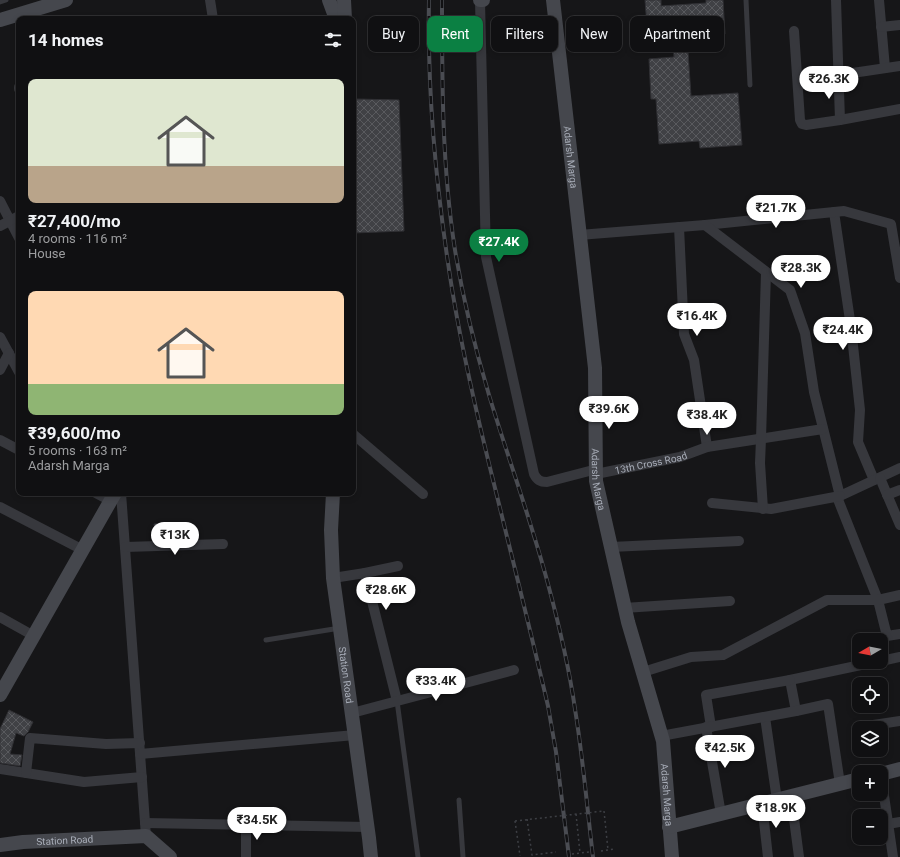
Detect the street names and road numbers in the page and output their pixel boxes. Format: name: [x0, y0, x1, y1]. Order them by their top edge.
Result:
street label: Adarsh Marga: [562, 125, 580, 189]
street label: Adarsh Marga: [590, 448, 608, 511]
street label: 13th Cross Road: [614, 449, 689, 476]
street label: Station Road: [337, 646, 356, 704]
street label: Adarsh Marga: [659, 763, 675, 827]
street label: Station Road: [36, 833, 94, 847]

